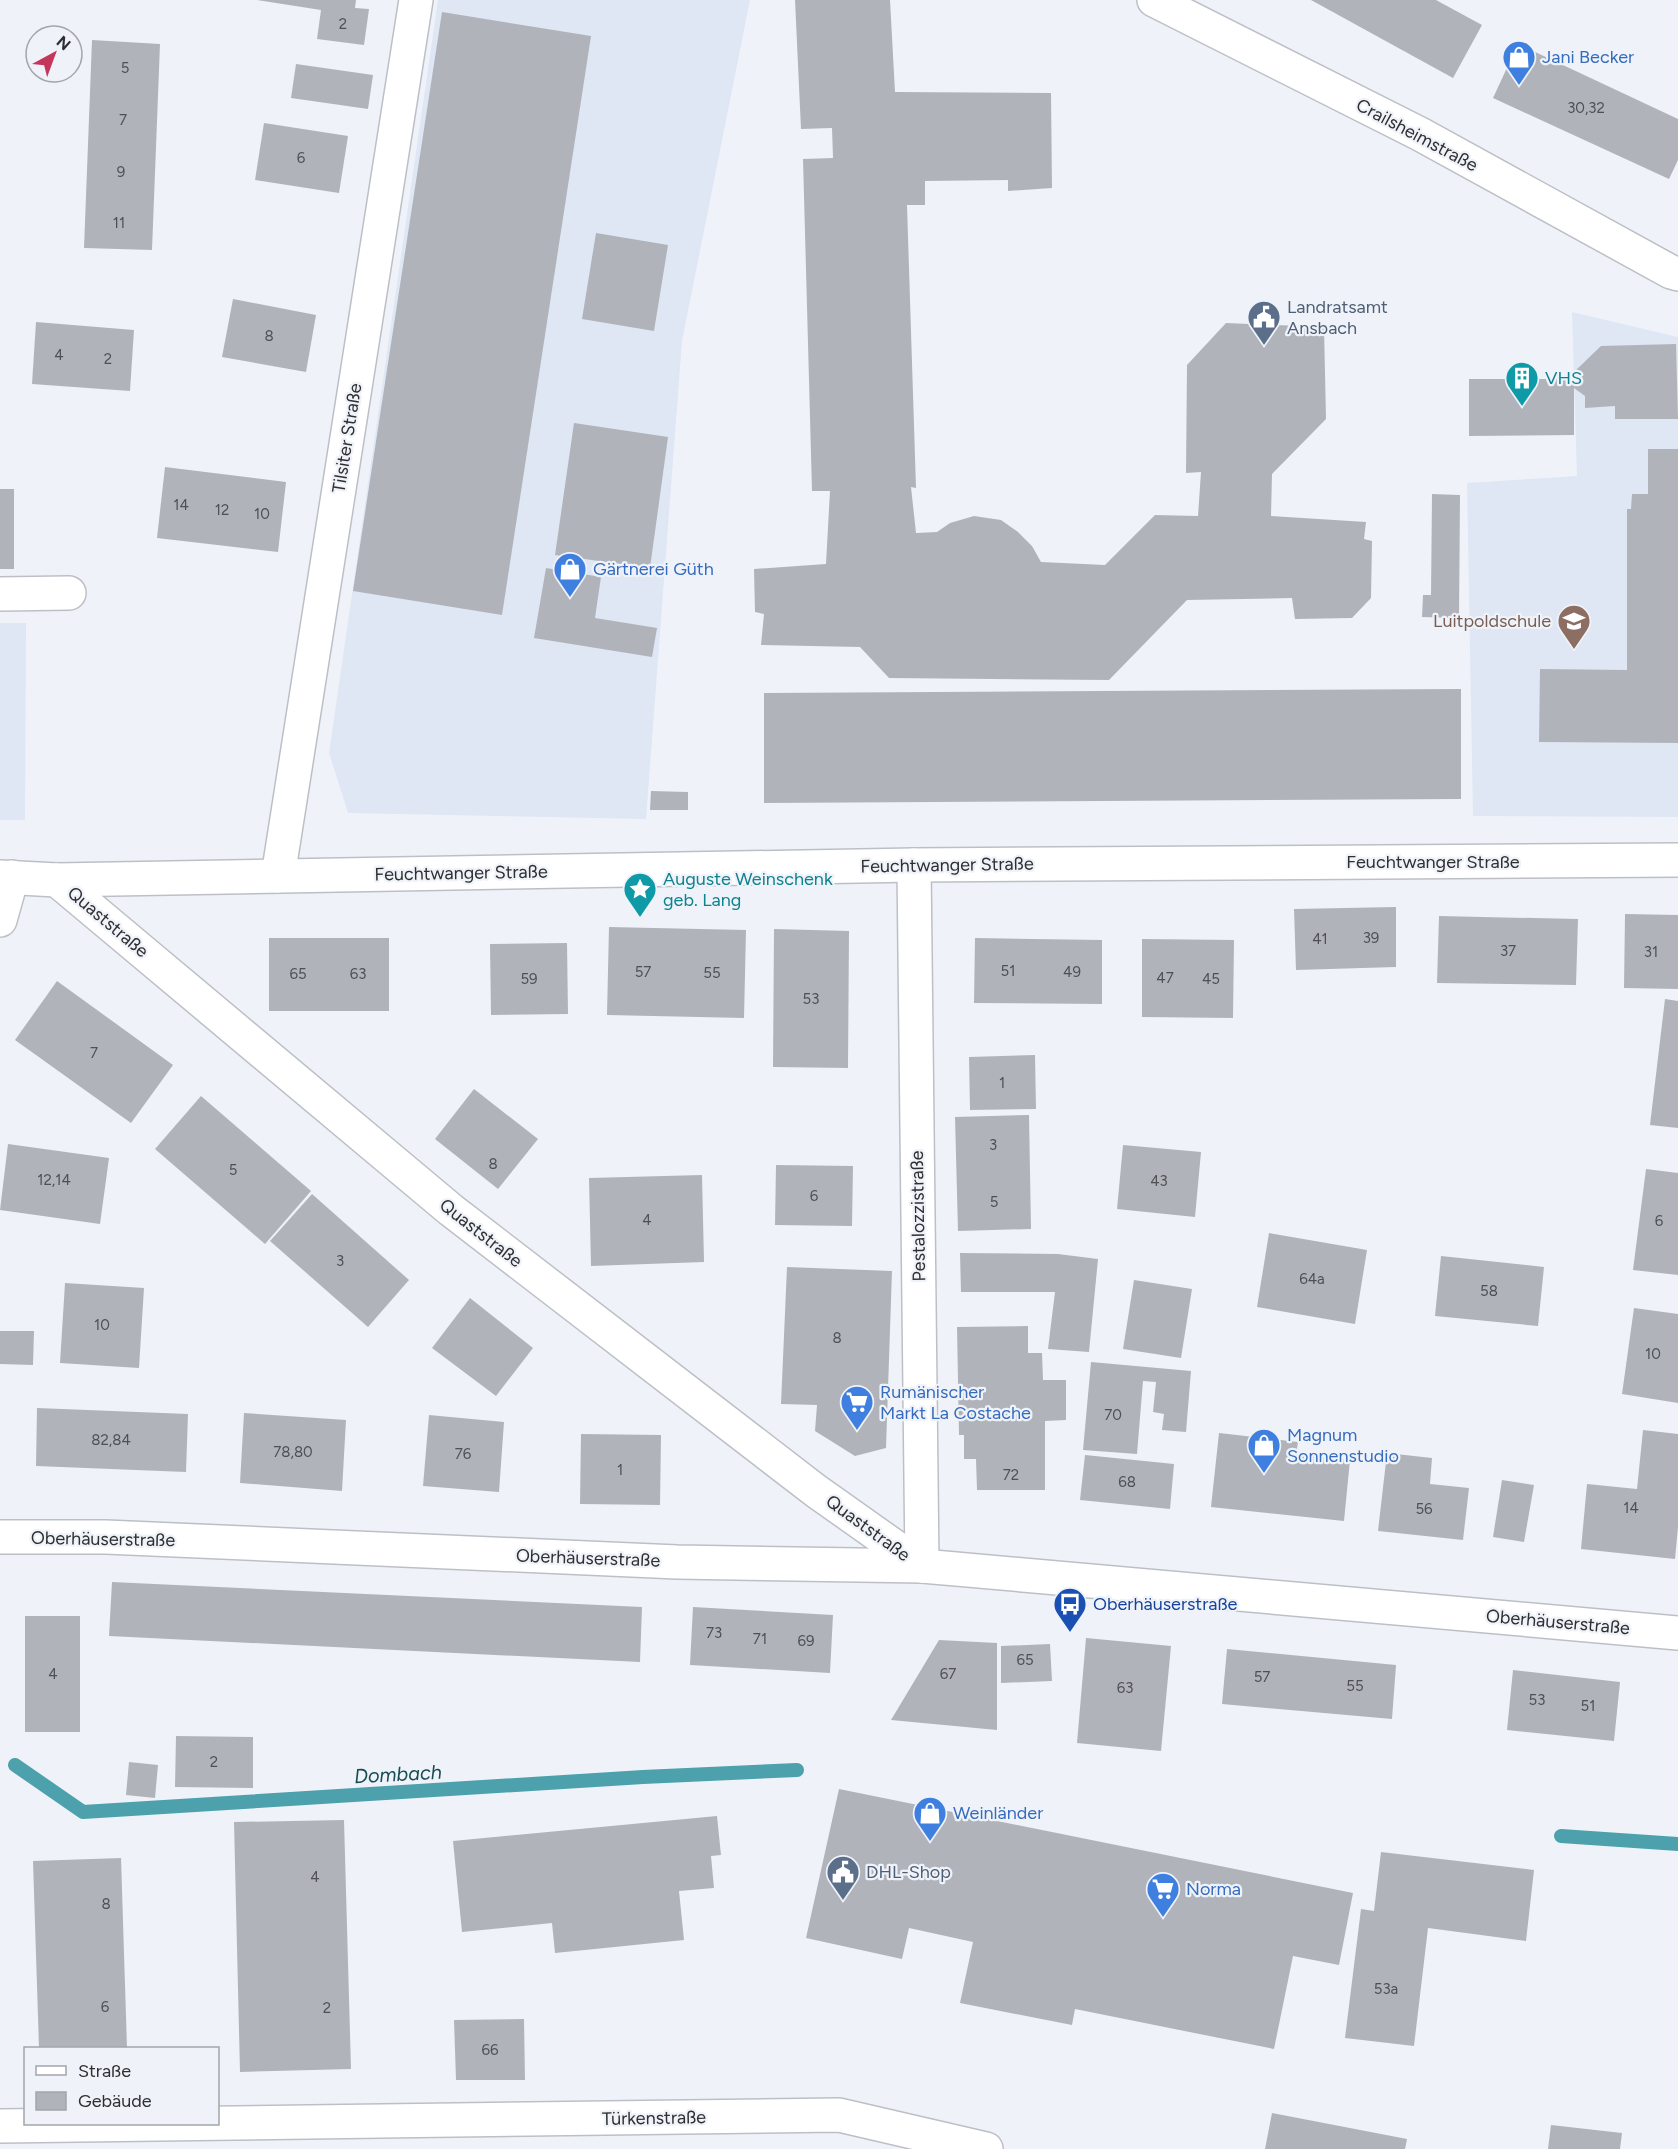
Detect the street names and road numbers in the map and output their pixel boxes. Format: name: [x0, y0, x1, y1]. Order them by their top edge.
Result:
street label: Crailsheimstraße: [1352, 94, 1482, 176]
street label: Tilsiter Straße: [327, 381, 367, 494]
street label: Feuchtwanger Straße: [1346, 851, 1520, 873]
street label: Feuchtwanger Straße: [860, 852, 1034, 878]
street label: Feuchtwanger Straße: [374, 860, 548, 886]
street label: Quaststraße: [63, 882, 153, 962]
street label: Pestalozzistraße: [906, 1150, 930, 1282]
street label: Quaststraße: [435, 1194, 527, 1272]
street label: Quaststraße: [822, 1490, 915, 1566]
street label: Oberhäuserstraße: [31, 1527, 176, 1551]
street label: Oberhäuserstraße: [515, 1544, 661, 1572]
street label: Oberhäuserstraße: [1485, 1605, 1631, 1639]
street label: Türkenstraße: [602, 2106, 706, 2130]

